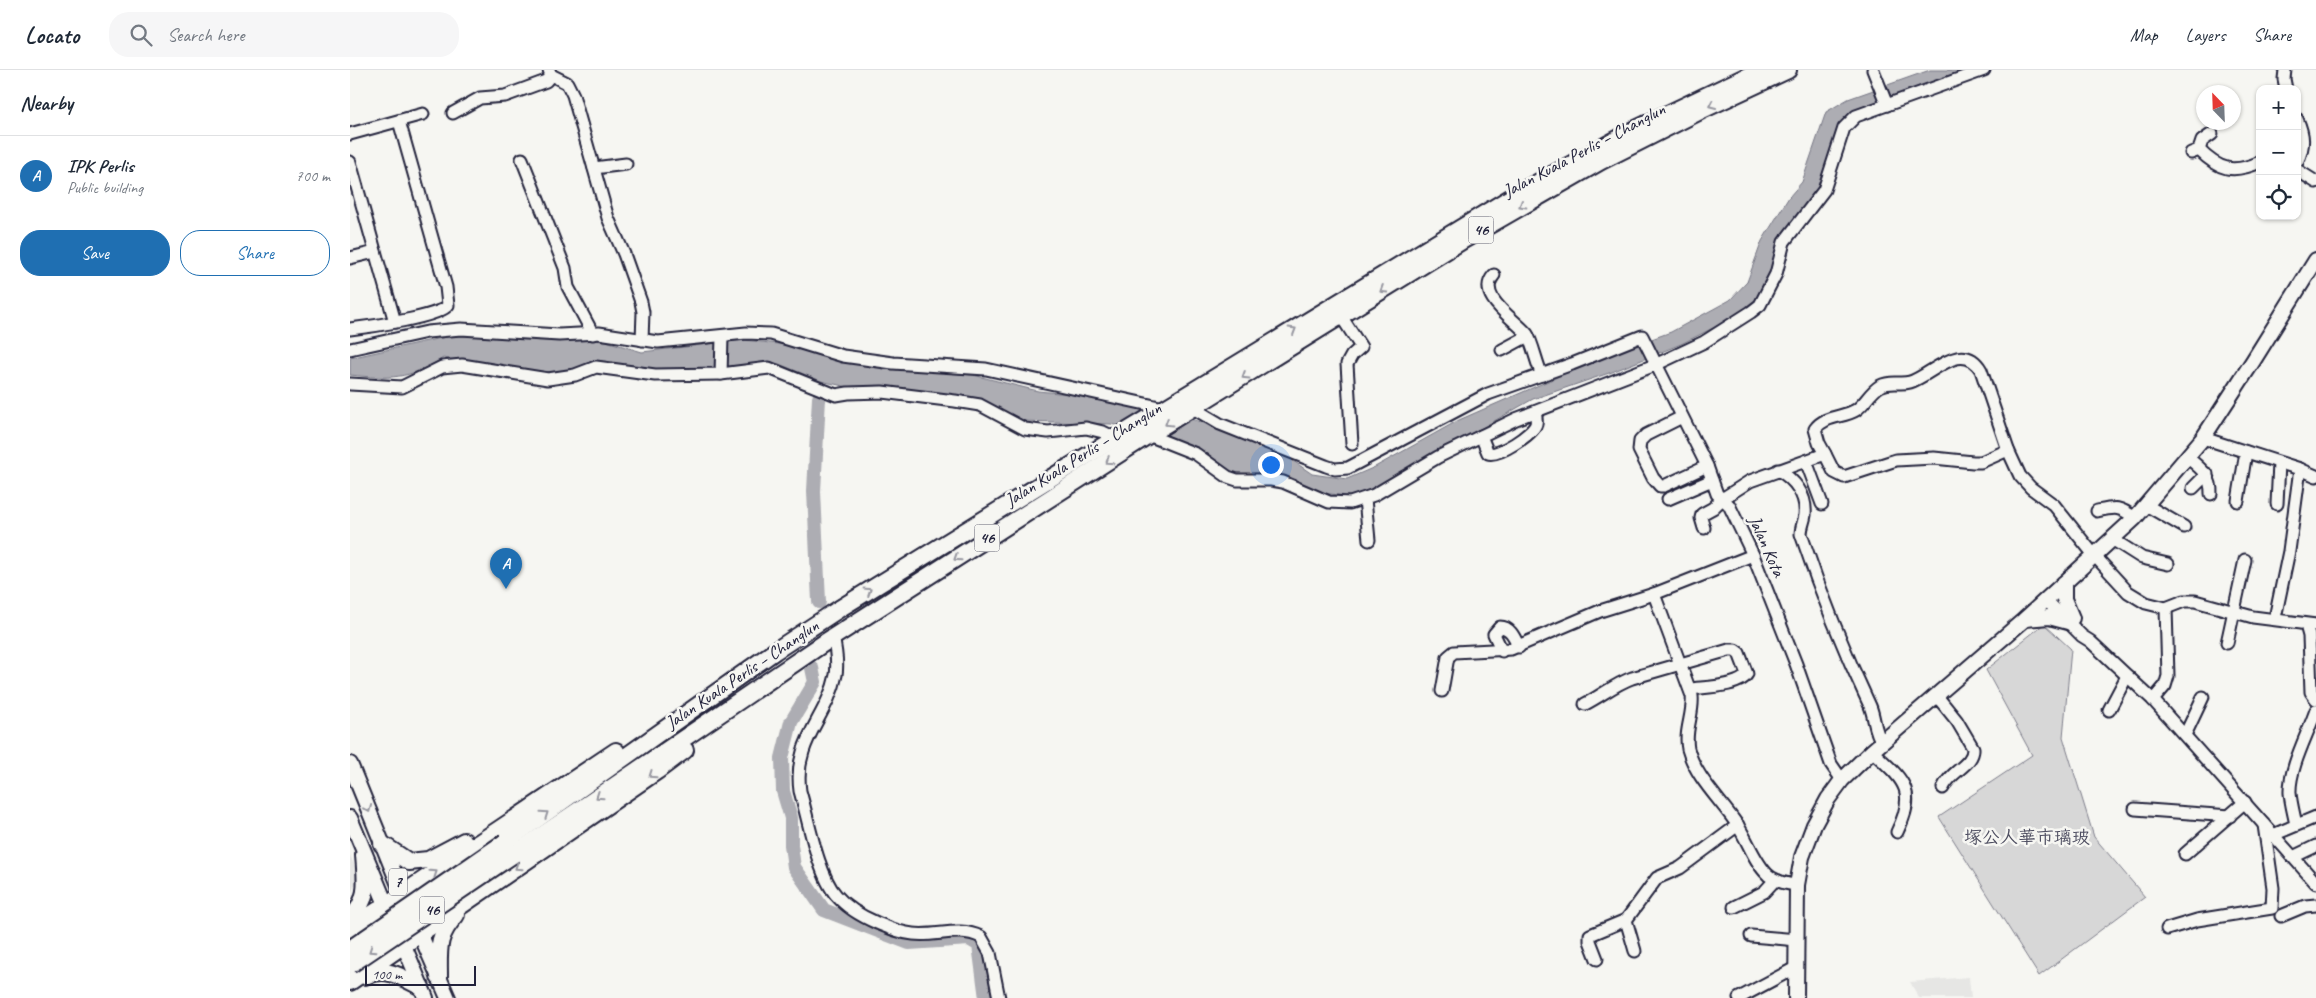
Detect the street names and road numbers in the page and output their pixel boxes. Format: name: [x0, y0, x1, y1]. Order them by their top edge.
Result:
street label: Jalan Kuala Perlis – Changlun: [1498, 98, 1669, 202]
road number: 46: [1468, 216, 1494, 244]
street label: Jalan Kuala Perlis – Changlun: [1000, 396, 1166, 512]
street label: Jalan Kota: [1743, 511, 1791, 581]
road number: 46: [974, 524, 1000, 552]
street label: Jalan Kuala Perlis – Changlun: [660, 614, 824, 734]
road number: 7: [389, 869, 407, 896]
road number: 46: [420, 896, 444, 924]

